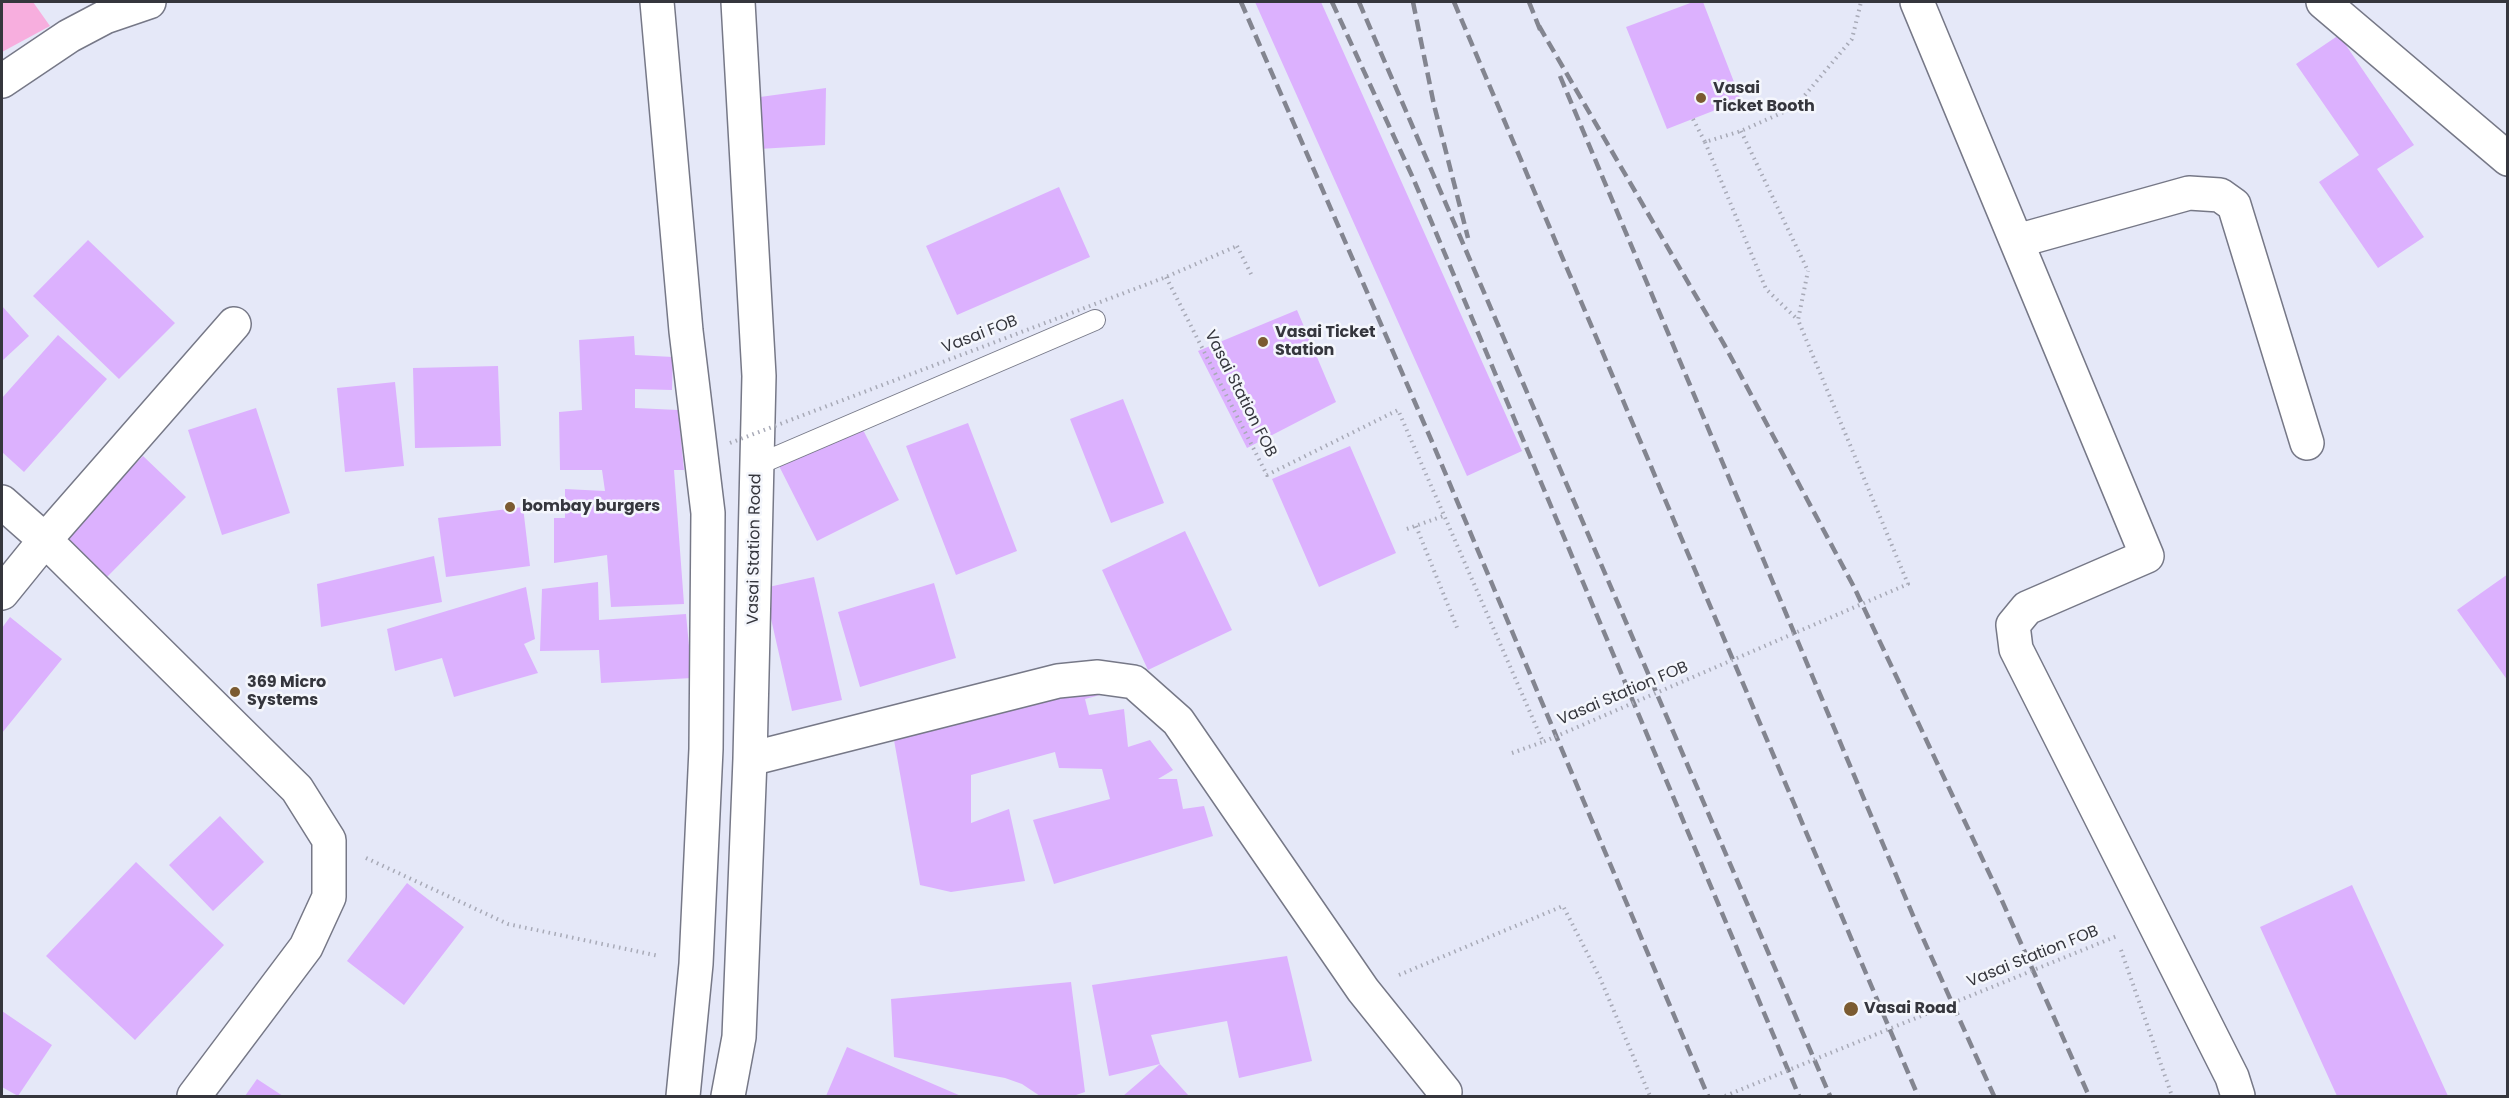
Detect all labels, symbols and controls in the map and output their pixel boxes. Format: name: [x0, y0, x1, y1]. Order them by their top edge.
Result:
place label: Vasai Ticket Booth: [1713, 79, 1815, 117]
marker: Vasai Ticket Booth: [1694, 91, 1708, 105]
street label: Vasai FOB: [939, 312, 1021, 358]
place label: Vasai Ticket Station: [1275, 323, 1376, 361]
street label: Vasai Station FOB: [1200, 327, 1280, 461]
marker: Vasai Ticket Station: [1256, 335, 1270, 349]
street label: Vasai Station Road: [744, 473, 766, 625]
place label: bombay burgers: [522, 497, 660, 517]
marker: bombay burgers: [503, 500, 517, 514]
street label: Vasai Station FOB: [1555, 658, 1691, 730]
place label: 369 Micro Systems: [247, 673, 326, 711]
marker: 369 Micro Systems: [228, 685, 242, 699]
street label: Vasai Station FOB: [1965, 922, 2101, 992]
place label: Vasai Road: [1864, 999, 1957, 1019]
marker: Vasai Road: [1842, 1000, 1860, 1018]

